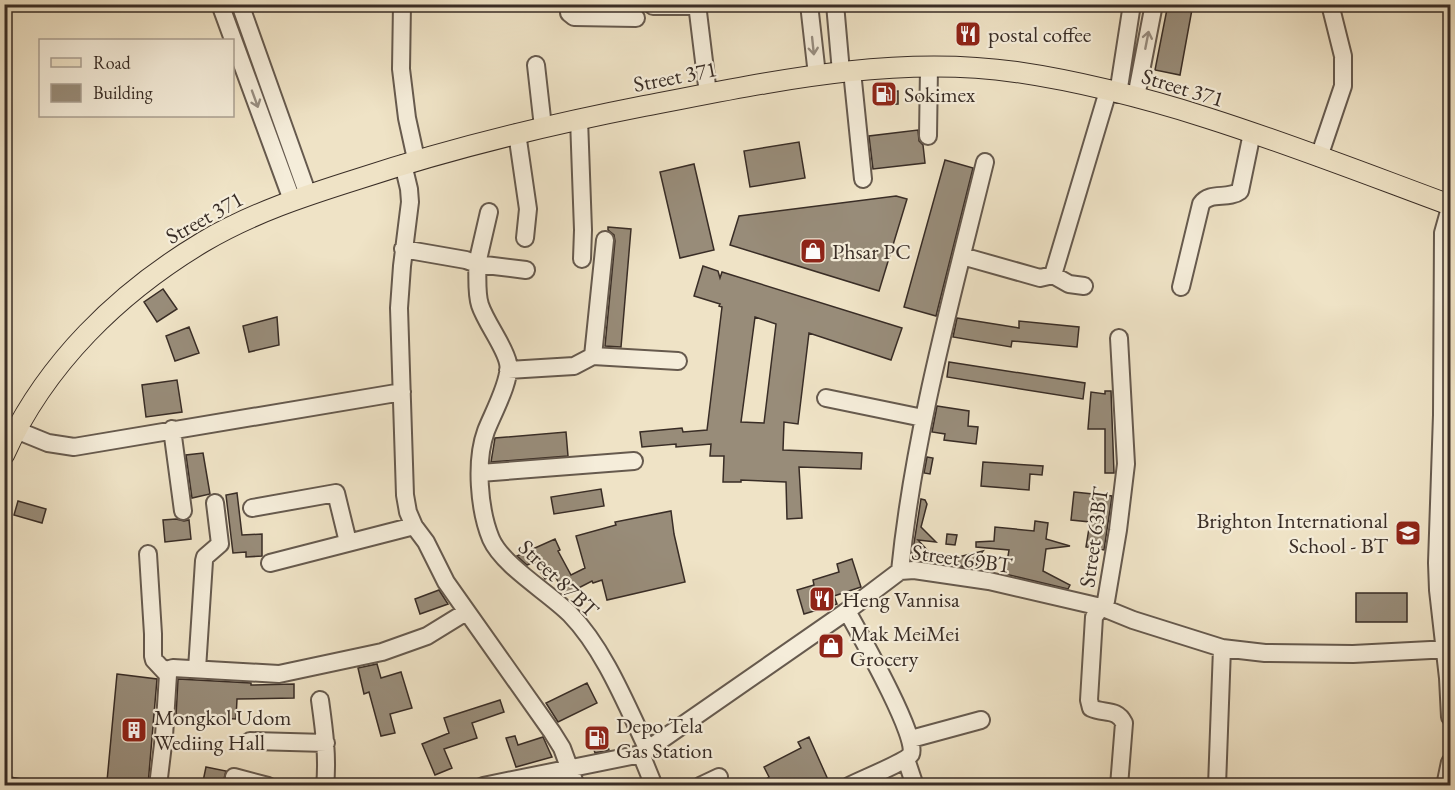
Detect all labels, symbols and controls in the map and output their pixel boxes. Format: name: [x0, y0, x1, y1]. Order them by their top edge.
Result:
restaurant icon: postal coffee: [953, 19, 983, 49]
place label: postal coffee: [988, 20, 1092, 49]
one-way arrow: [1142, 30, 1153, 50]
one-way arrow: [808, 35, 819, 55]
legend: [39, 39, 234, 117]
text: Road: [93, 51, 132, 74]
street label: Street 371: [631, 54, 719, 99]
street label: Street 371: [1138, 61, 1227, 114]
fuel station icon: Sokimex: [869, 79, 899, 109]
place label: Sokimex: [904, 80, 976, 109]
text: Building: [93, 81, 153, 104]
one-way arrow: [251, 89, 262, 107]
street label: Street 371: [160, 184, 248, 251]
shop icon: Phsar PC: [798, 236, 828, 266]
place label: Phsar PC: [832, 237, 911, 266]
street label: Street 63BT: [1072, 485, 1115, 589]
place label: Brighton International School - BT: [1196, 506, 1388, 560]
school or university icon: Brighton International School - BT: [1393, 518, 1423, 548]
street label: Street 87BT: [512, 533, 605, 624]
street label: Street 69BT: [910, 537, 1014, 580]
restaurant icon: Heng Vannisa: [807, 584, 837, 614]
place label: Heng Vannisa: [842, 585, 960, 614]
place label: Mak MeiMei Grocery: [850, 619, 960, 673]
shop icon: Mak MeiMei Grocery: [816, 631, 846, 661]
place label: Mongkol Udom Wediing Hall: [154, 703, 291, 757]
place label: Depo Tela Gas Station: [616, 711, 713, 765]
building icon: Mongkol Udom Wediing Hall: [119, 715, 149, 745]
fuel station icon: Depo Tela Gas Station: [582, 723, 612, 753]

